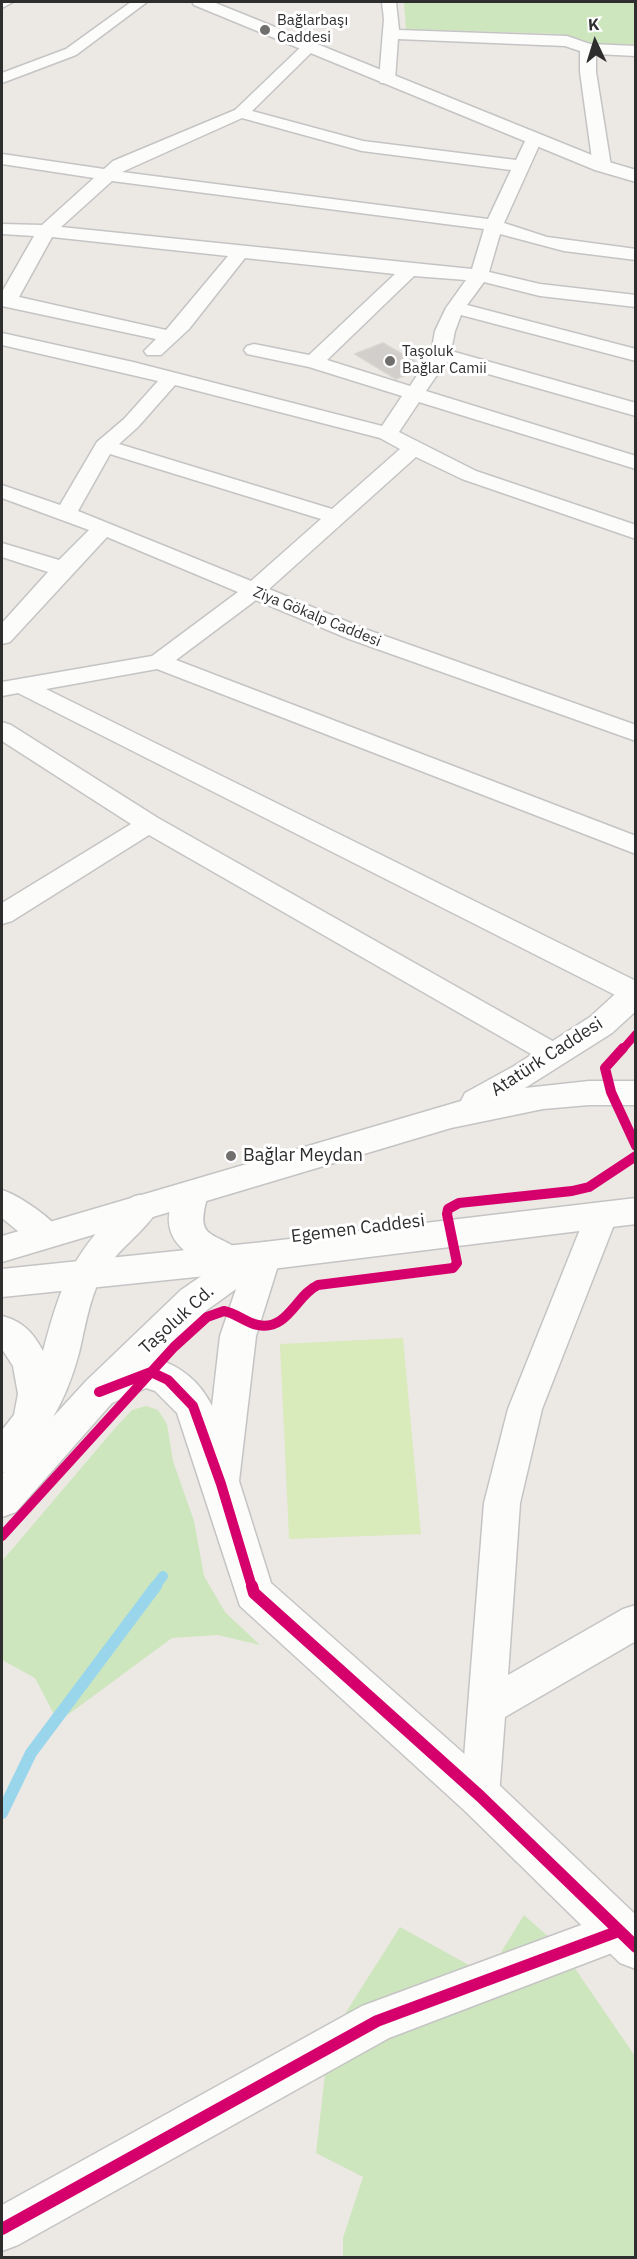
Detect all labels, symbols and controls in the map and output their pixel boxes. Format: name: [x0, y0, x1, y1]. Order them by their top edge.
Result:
place label: Bağlarbaşı Caddesi: [277, 12, 348, 47]
north arrow: [565, 12, 625, 72]
text: K: [587, 14, 600, 34]
marker: Bağlarbaşı Caddesi: [258, 23, 272, 37]
place label: Taşoluk Bağlar Camii: [402, 343, 487, 378]
marker: Taşoluk Bağlar Camii: [383, 354, 397, 368]
street label: Ziya Gökalp Caddesi: [250, 583, 384, 651]
street label: Atatürk Caddesi: [487, 1013, 607, 1101]
place label: Bağlar Meydan: [243, 1145, 363, 1167]
marker: Bağlar Meydan: [224, 1149, 238, 1163]
street label: Egemen Caddesi: [290, 1210, 426, 1248]
street label: Taşoluk Cd.: [135, 1281, 219, 1359]

